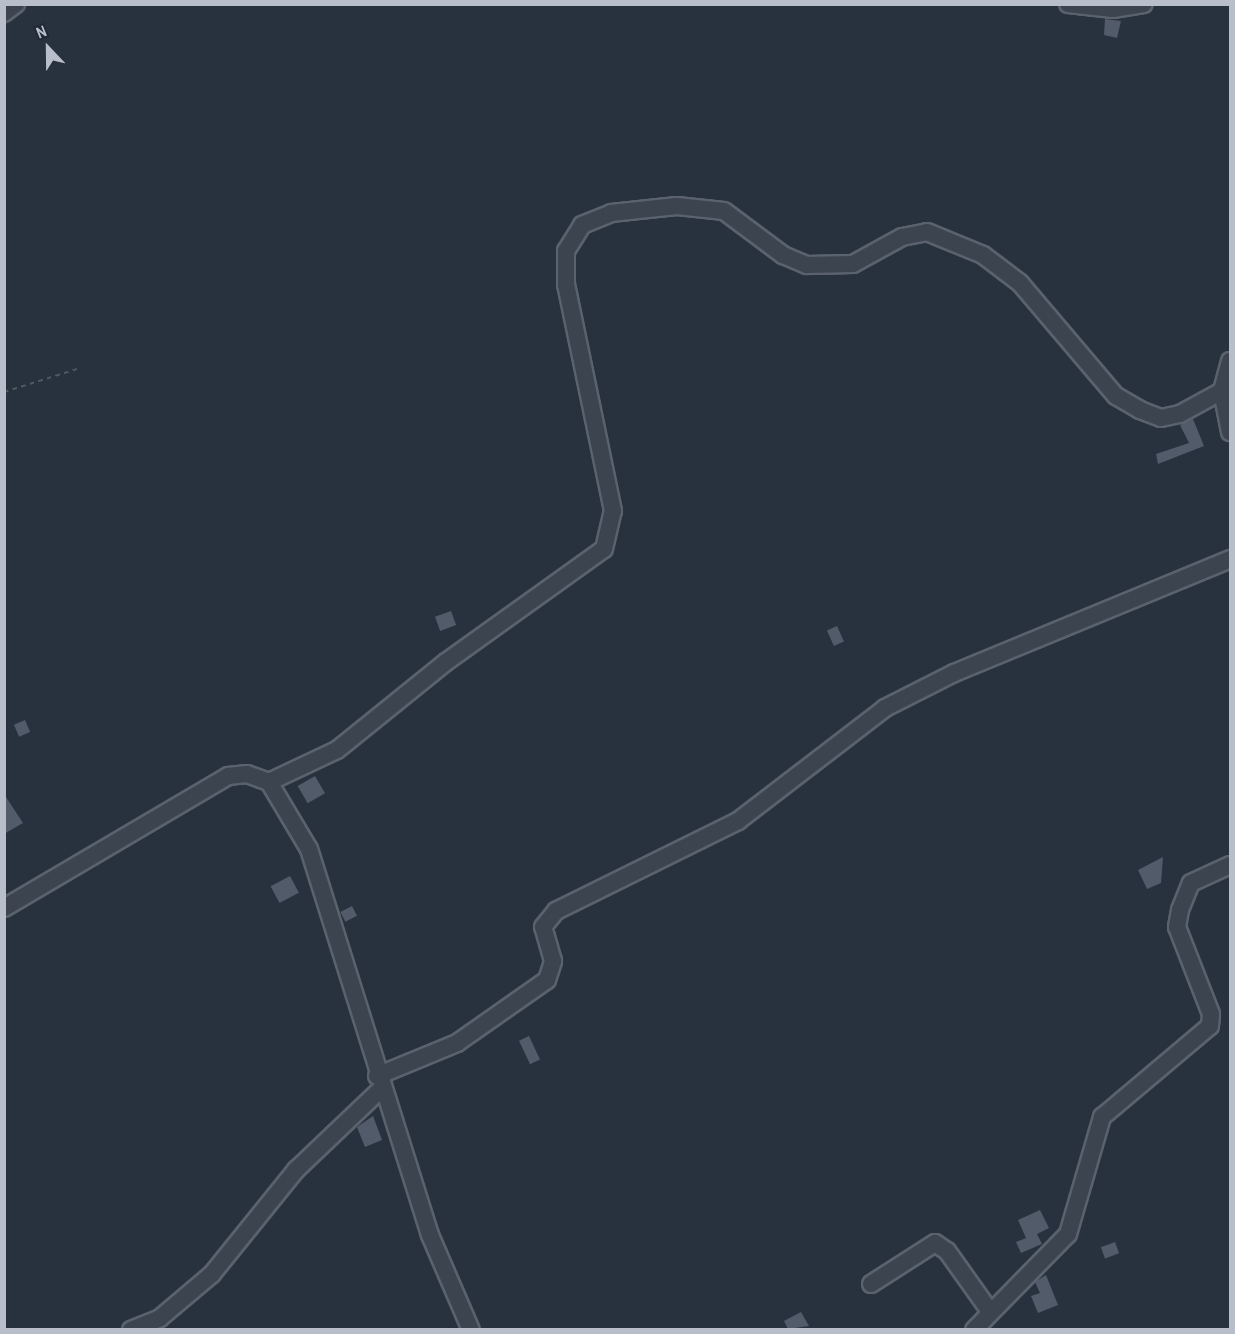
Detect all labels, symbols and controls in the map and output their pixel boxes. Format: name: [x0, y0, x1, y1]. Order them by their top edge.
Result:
north arrow: [18, 18, 78, 78]
text: N: [33, 19, 50, 43]

